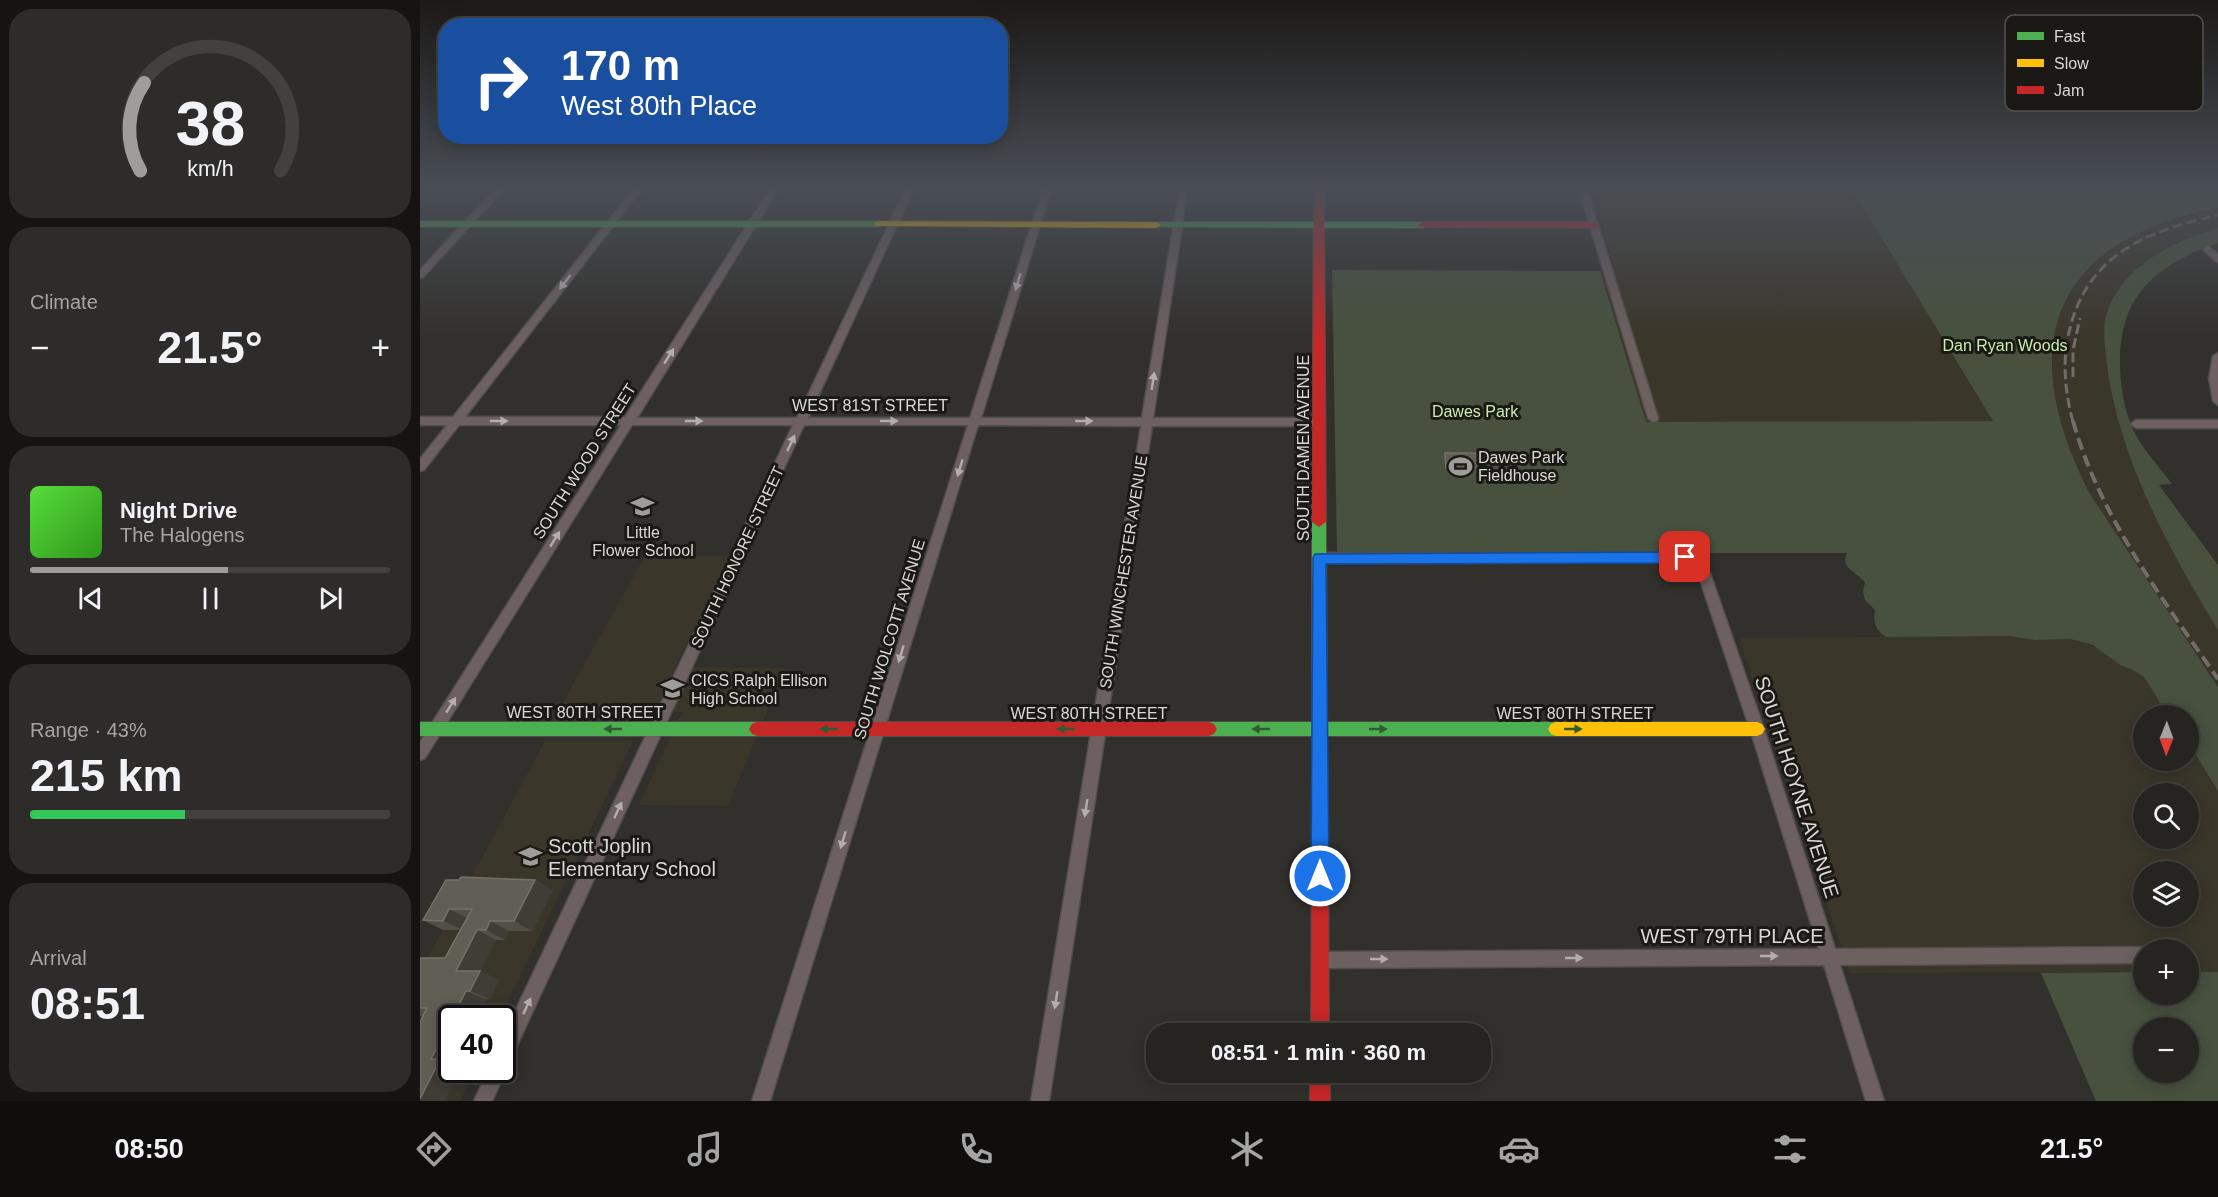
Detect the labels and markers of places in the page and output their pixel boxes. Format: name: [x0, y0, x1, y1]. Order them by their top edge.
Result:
place label: Dawes Park Fieldhouse: [1478, 449, 1565, 484]
sports icon: Dawes Park Fieldhouse: [1447, 453, 1473, 479]
school or university icon: Little Flower School: [630, 494, 656, 520]
place label: Little Flower School: [592, 524, 694, 559]
pin: [1659, 531, 1710, 582]
place label: CICS Ralph Ellison High School: [691, 672, 827, 707]
school or university icon: CICS Ralph Ellison High School: [660, 676, 686, 702]
place label: Scott Joplin Elementary School: [548, 835, 716, 880]
school or university icon: Scott Joplin Elementary School: [517, 844, 543, 870]

